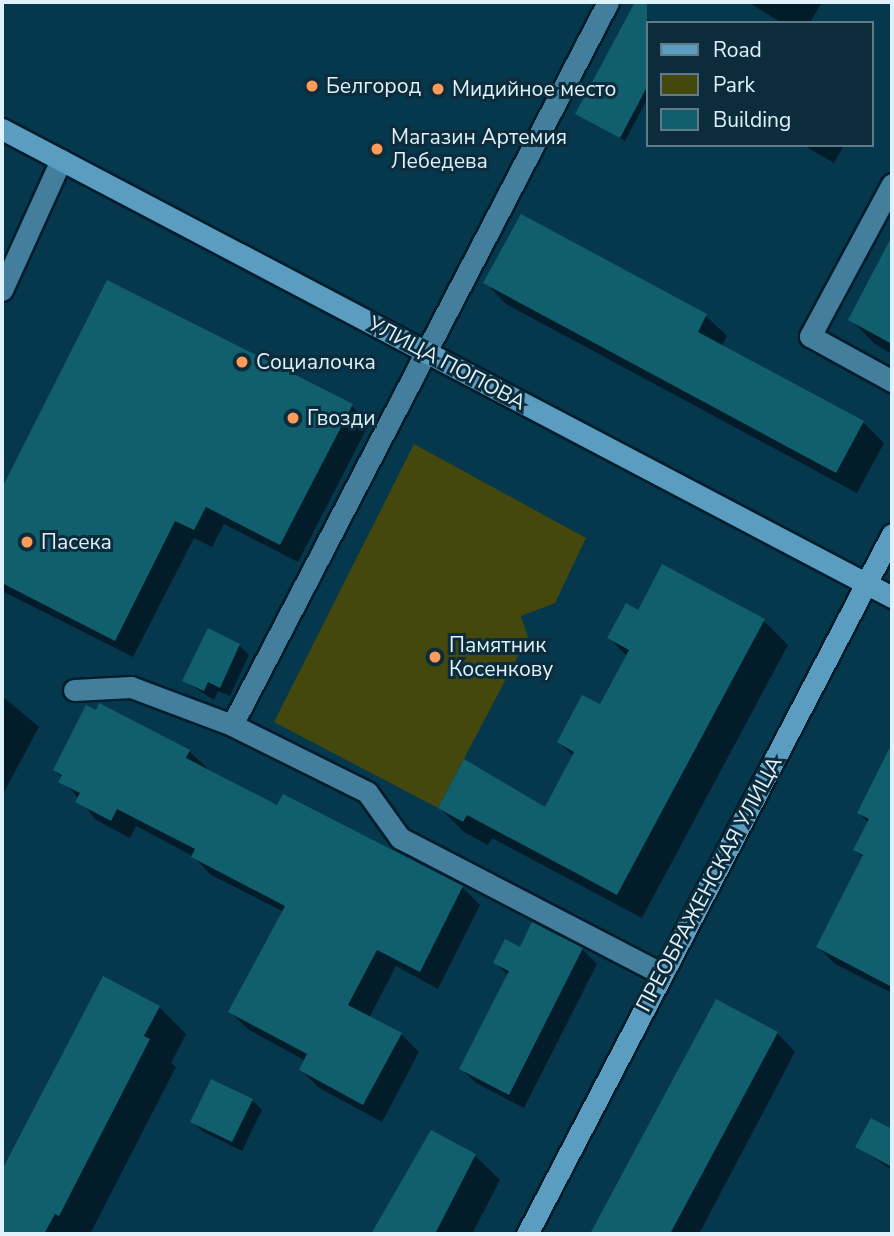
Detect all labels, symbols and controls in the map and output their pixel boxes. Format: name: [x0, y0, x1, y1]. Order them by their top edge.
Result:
legend: [646, 21, 873, 147]
text: Road: [713, 36, 762, 64]
text: Park: [713, 71, 755, 99]
place label: Белгород: [326, 73, 421, 99]
place label: Мидийное место: [452, 76, 616, 102]
marker: Белгород: [304, 78, 320, 94]
marker: Мидийное место: [430, 81, 446, 97]
text: Building: [713, 106, 791, 134]
place label: Магазин Артемия Лебедева: [391, 124, 567, 174]
marker: Магазин Артемия Лебедева: [369, 141, 385, 157]
street label: УЛИЦА ПОПОВА: [364, 311, 530, 415]
place label: Социалочка: [256, 349, 376, 375]
marker: Социалочка: [234, 354, 250, 370]
place label: Гвозди: [307, 405, 375, 431]
marker: Гвозди: [285, 410, 301, 426]
place label: Пасека: [41, 529, 112, 555]
marker: Пасека: [19, 534, 35, 550]
place label: Памятник Косенкову: [449, 632, 553, 682]
marker: Памятник Косенкову: [427, 649, 443, 665]
street label: ПРЕОБРАЖЕНСКАЯ УЛИЦА: [631, 752, 787, 1016]

